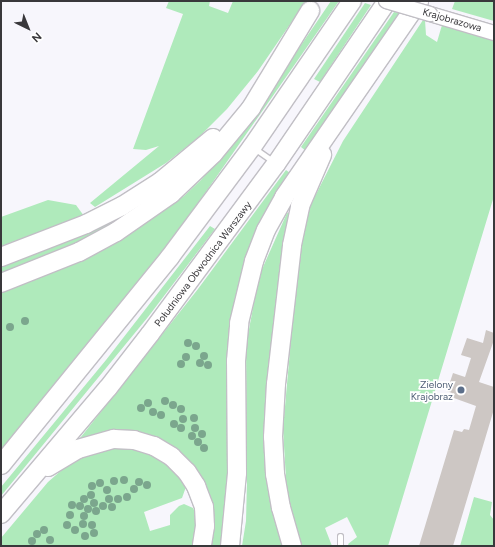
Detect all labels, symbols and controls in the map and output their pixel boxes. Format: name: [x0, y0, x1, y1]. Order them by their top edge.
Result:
street label: Krajobrazowa: [421, 6, 483, 34]
north arrow: [8, 8, 48, 48]
text: N: [29, 29, 44, 45]
street label: Południowa Obwodnica Warszawy: [152, 199, 254, 329]
place label: Zielony Krajobraz: [411, 378, 453, 402]
marker: Zielony Krajobraz: [456, 385, 466, 395]

